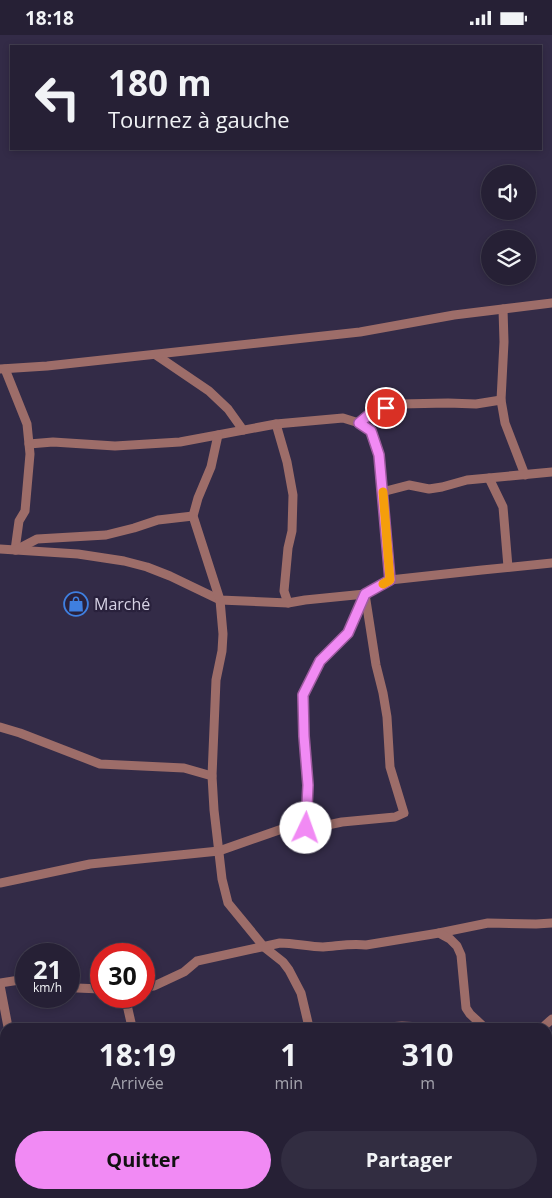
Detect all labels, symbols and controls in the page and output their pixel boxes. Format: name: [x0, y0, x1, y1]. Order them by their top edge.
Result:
text: 18:18: [25, 5, 74, 31]
text: 180 m: [108, 59, 212, 106]
icon: left: [25, 65, 90, 130]
text: Tournez à gauche: [108, 104, 290, 134]
map controls: [481, 165, 536, 285]
button: sound: [481, 165, 536, 220]
button: layers: [481, 230, 536, 285]
pin: [365, 387, 407, 429]
icon: arrive: [372, 394, 400, 422]
shop icon: Marché: [63, 591, 89, 617]
place label: Marché: [94, 593, 150, 615]
position arrow: [279, 801, 331, 853]
speed limit sign: 30: [90, 943, 155, 1008]
text: 21: [33, 952, 62, 986]
text: km/h: [33, 979, 62, 996]
text: 18:19: [99, 1034, 176, 1075]
text: 1: [280, 1034, 297, 1075]
text: 310: [402, 1034, 453, 1075]
text: Arrivée: [111, 1072, 164, 1094]
text: min: [275, 1072, 303, 1094]
text: m: [420, 1072, 435, 1094]
button: Quitter: [15, 1131, 271, 1189]
button: Partager: [281, 1131, 537, 1189]

